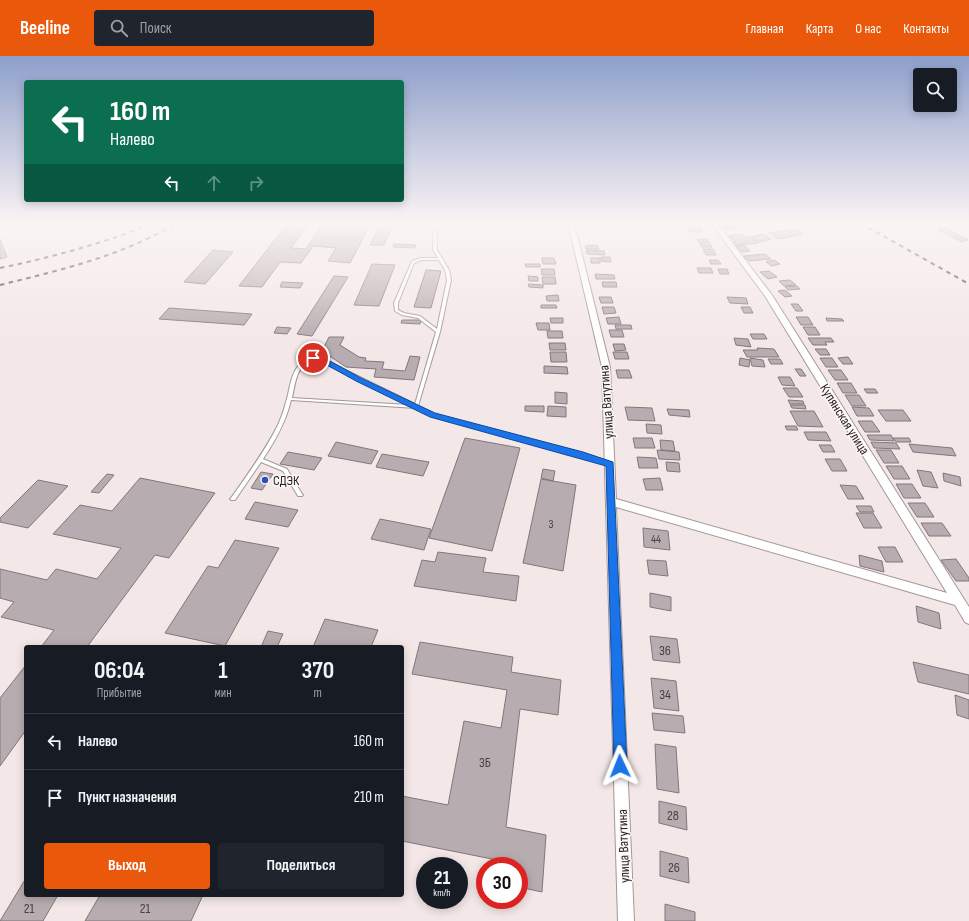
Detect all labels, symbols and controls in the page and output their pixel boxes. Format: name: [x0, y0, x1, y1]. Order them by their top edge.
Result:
search box: [94, 10, 374, 46]
text: Beeline: [20, 17, 70, 40]
icon: search: [108, 17, 130, 39]
text: Поиск: [140, 19, 171, 38]
text: Главная: [746, 20, 784, 37]
text: Карта: [806, 20, 833, 37]
text: О нас: [855, 20, 881, 37]
text: Контакты: [903, 20, 949, 37]
map controls: [913, 68, 957, 112]
button: search: [913, 68, 957, 112]
text: 160 m: [110, 95, 170, 128]
icon: left: [44, 96, 96, 148]
text: Налево: [110, 129, 155, 150]
icon: left: [161, 172, 183, 194]
icon: ahead: [203, 172, 225, 194]
icon: right: [245, 172, 267, 194]
pin: [296, 341, 330, 375]
icon: arrive: [302, 347, 324, 369]
street label: улица Ватутина: [595, 365, 618, 439]
street label: Купянская улица: [816, 381, 873, 458]
place label: СДЭК: [273, 472, 300, 489]
marker: СДЭК: [260, 475, 270, 485]
house number: 3: [548, 517, 554, 532]
house number: 44: [651, 532, 661, 547]
house number: 36: [659, 642, 671, 659]
text: 06:04: [94, 656, 145, 685]
text: 1: [218, 656, 228, 685]
text: 370: [302, 656, 334, 685]
text: Прибытие: [97, 685, 142, 701]
text: мин: [214, 685, 232, 701]
text: m: [314, 685, 322, 701]
house number: 34: [659, 686, 671, 703]
icon: left: [44, 731, 66, 753]
text: Налево: [78, 732, 118, 751]
text: 160 m: [353, 732, 384, 751]
position arrow: [599, 745, 641, 787]
house number: 3Б: [479, 754, 491, 771]
icon: arrive: [44, 787, 66, 809]
text: Пункт назначения: [78, 788, 176, 807]
text: 210 m: [354, 788, 384, 807]
house number: 28: [667, 807, 679, 824]
street label: улица Ватутина: [614, 809, 633, 883]
button: Выход: [44, 843, 210, 889]
button: Поделиться: [218, 843, 384, 889]
speed limit sign: 30: [476, 857, 528, 909]
house number: 26: [668, 859, 680, 876]
text: 21: [434, 866, 450, 890]
text: km/h: [433, 887, 451, 899]
house number: 21: [24, 900, 34, 917]
house number: 21: [140, 900, 150, 917]

